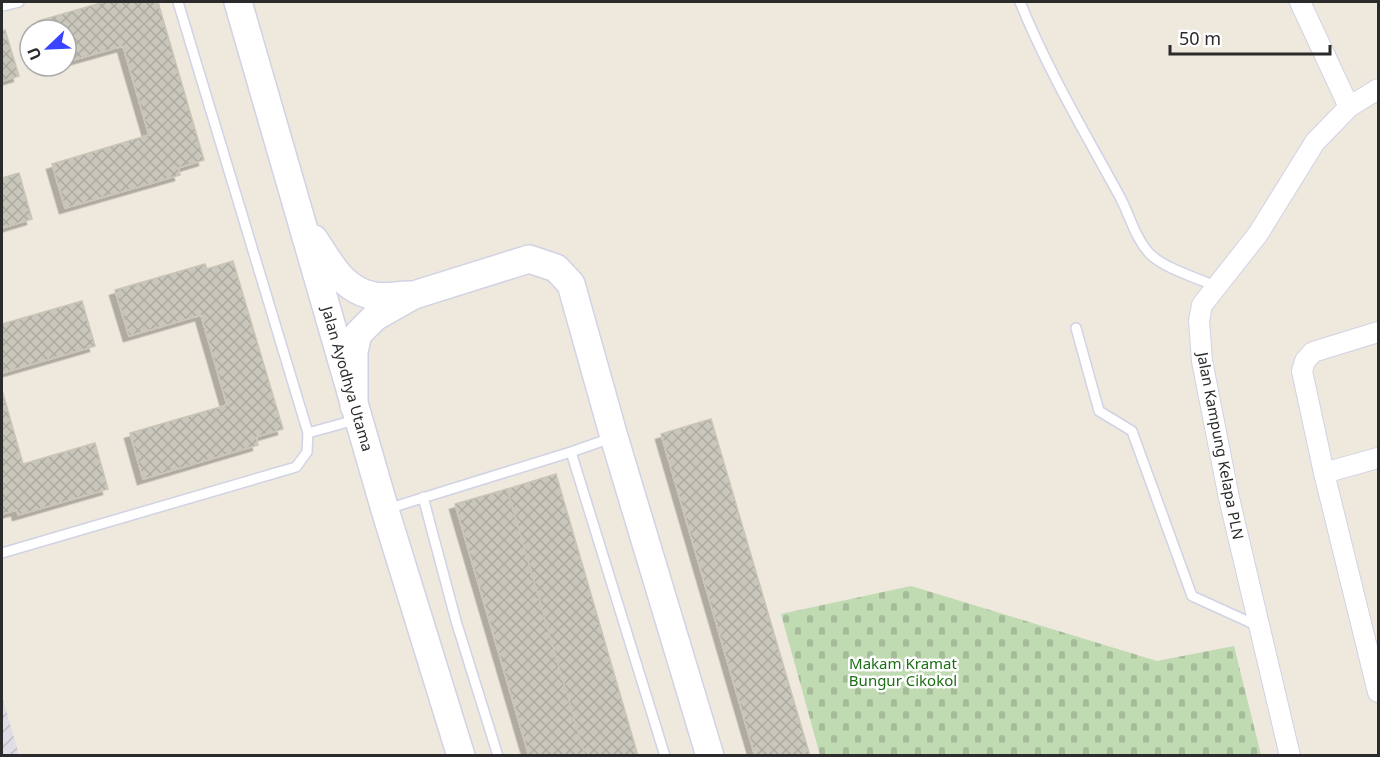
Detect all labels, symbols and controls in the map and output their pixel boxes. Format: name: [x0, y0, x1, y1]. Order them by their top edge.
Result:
north arrow: [18, 18, 78, 78]
scale bar: [1170, 18, 1330, 56]
text: 50 m: [1179, 26, 1221, 50]
text: U: [22, 44, 47, 64]
street label: Jalan Ayodhya Utama: [317, 302, 378, 454]
street label: Jalan Kampung Kelapa PLN: [1193, 348, 1249, 541]
park label: Makam Kramat Bungur Cikokol: [849, 653, 957, 690]

